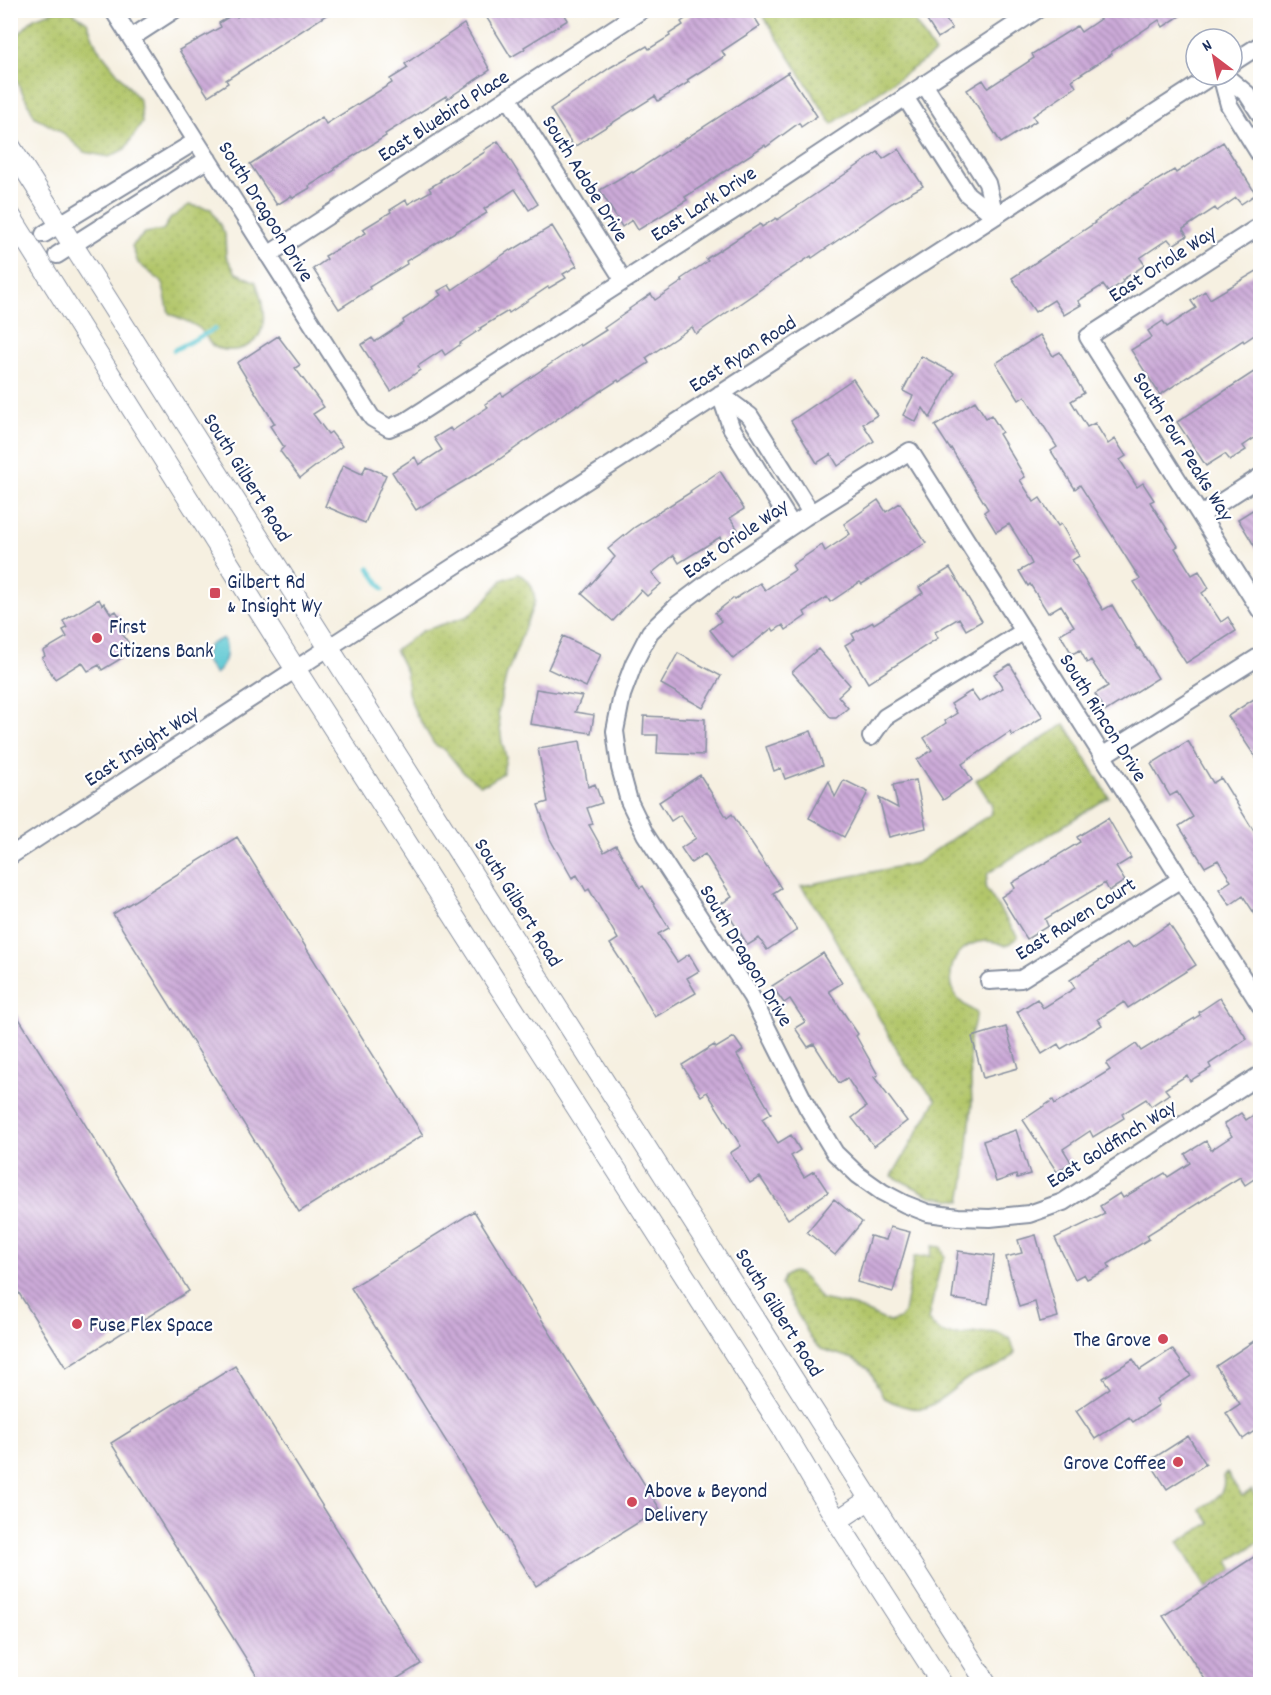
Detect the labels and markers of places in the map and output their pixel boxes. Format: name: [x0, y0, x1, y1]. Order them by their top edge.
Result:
place label: Gilbert Rd & Insight Wy: [227, 569, 322, 623]
marker: Gilbert Rd & Insight Wy: [208, 586, 222, 600]
place label: First Citizens Bank: [109, 614, 214, 668]
marker: First Citizens Bank: [90, 631, 104, 645]
place label: Fuse Flex Space: [89, 1312, 213, 1342]
marker: Fuse Flex Space: [70, 1317, 84, 1331]
place label: The Grove: [1073, 1327, 1151, 1357]
marker: The Grove: [1156, 1332, 1170, 1346]
place label: Grove Coffee: [1063, 1450, 1166, 1480]
marker: Grove Coffee: [1171, 1455, 1185, 1469]
place label: Above & Beyond Delivery: [644, 1478, 767, 1532]
marker: Above & Beyond Delivery: [625, 1495, 639, 1509]

